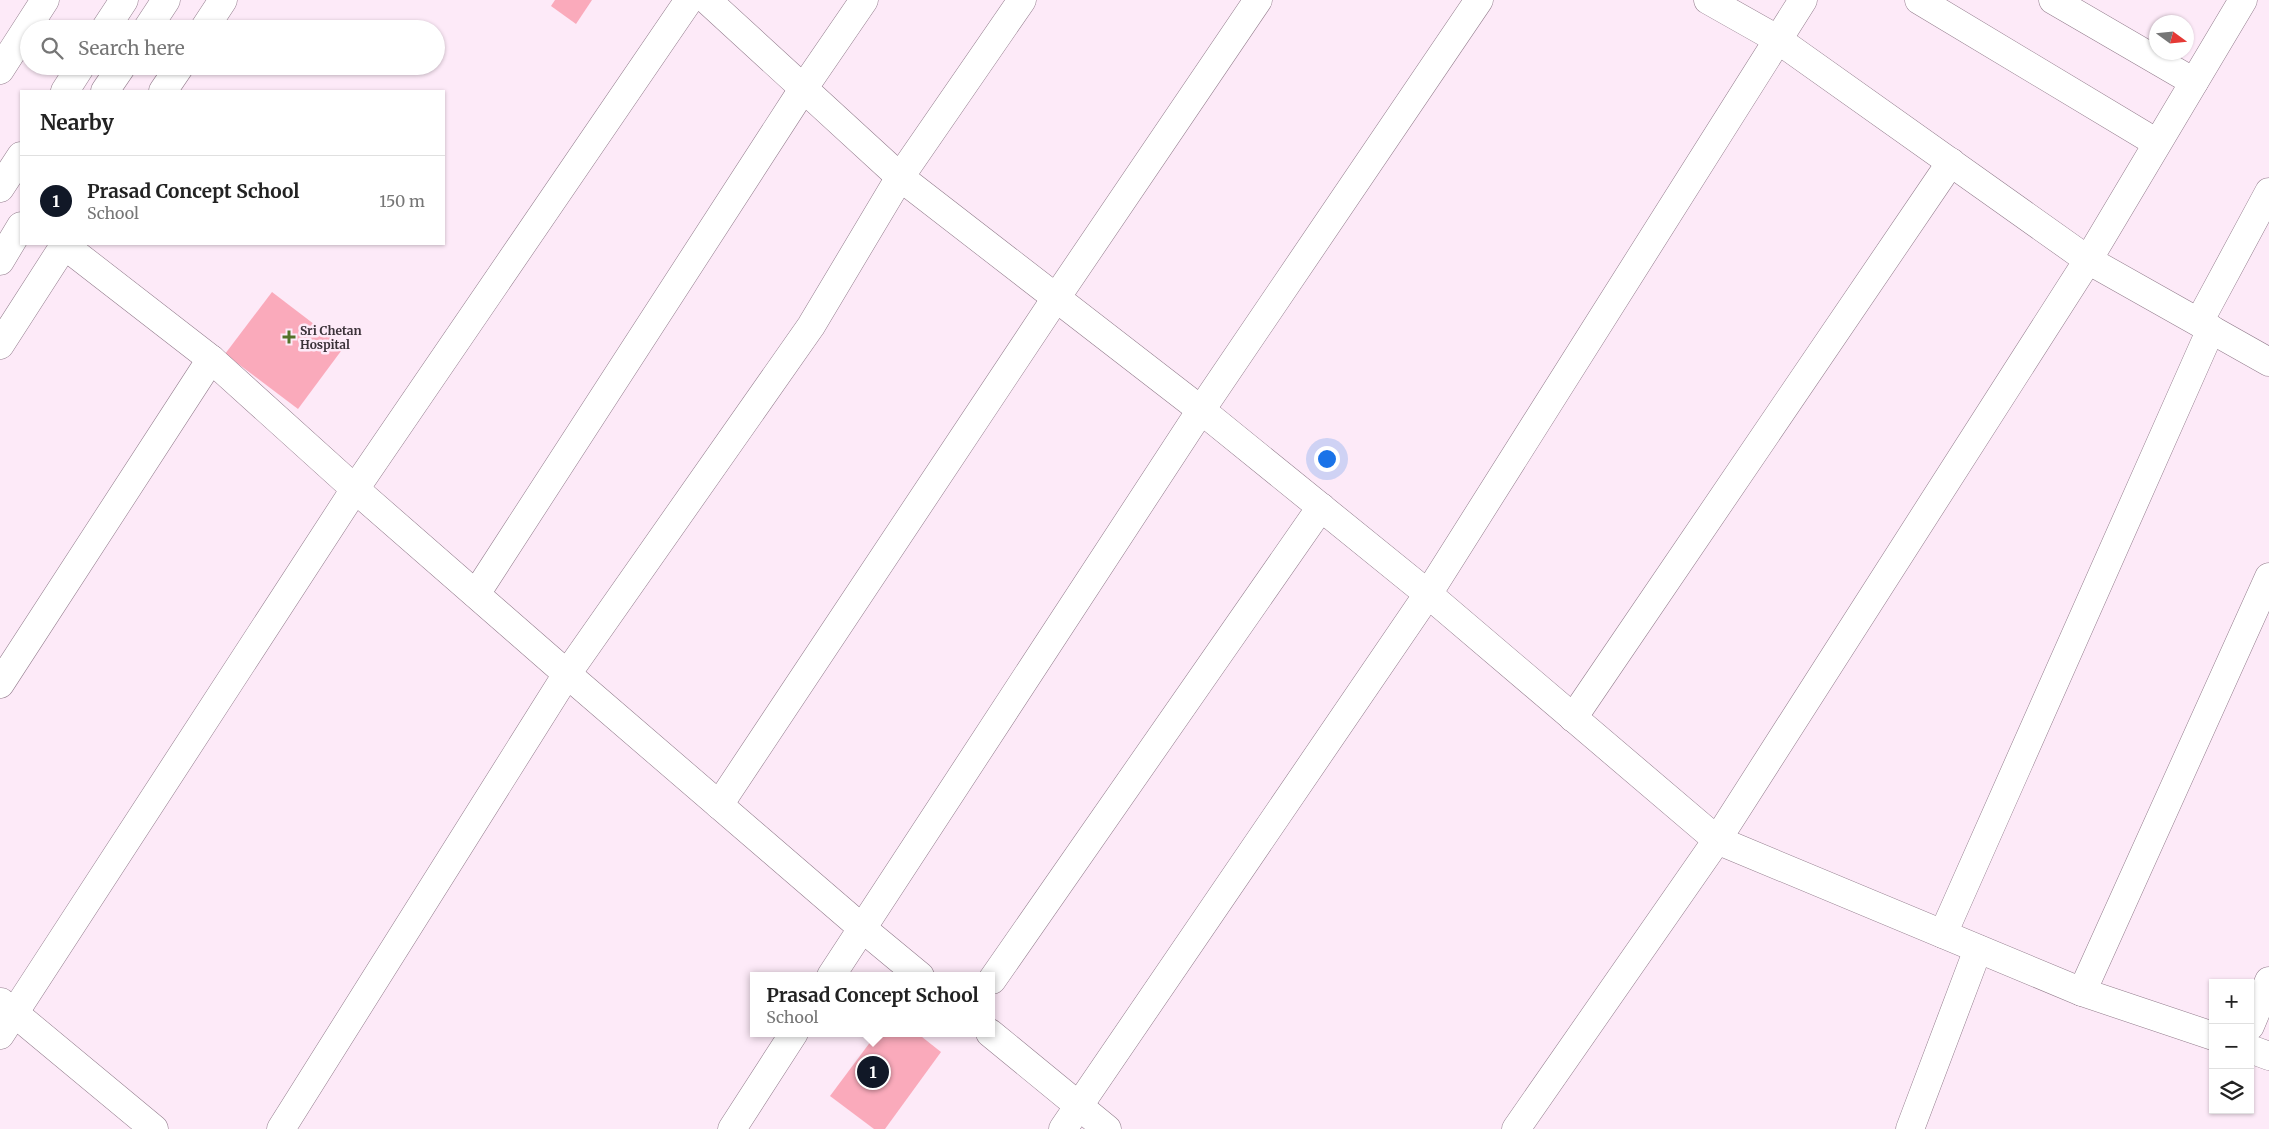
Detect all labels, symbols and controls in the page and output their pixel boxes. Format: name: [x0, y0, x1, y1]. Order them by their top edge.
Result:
north arrow: [2149, 15, 2194, 60]
search box: [20, 20, 445, 75]
icon: search: [38, 34, 66, 62]
text: Search here: [78, 36, 185, 60]
text: Nearby: [40, 109, 114, 136]
text: Prasad Concept School: [87, 179, 299, 203]
text: 1: [52, 191, 60, 211]
text: 150 m: [379, 191, 425, 211]
text: School: [87, 203, 139, 223]
place label: Sri Chetan Hospital: [300, 323, 362, 352]
marker: Sri Chetan Hospital: [282, 330, 296, 344]
your location: [1314, 446, 1340, 472]
popup: [750, 972, 995, 1037]
map controls: [2209, 979, 2254, 1114]
button: +: [2209, 979, 2254, 1024]
text: Prasad Concept School: [766, 983, 979, 1007]
text: School: [766, 1007, 818, 1027]
button: −: [2209, 1024, 2254, 1069]
pin: 1: [857, 1053, 889, 1091]
button: layers: [2209, 1069, 2254, 1114]

